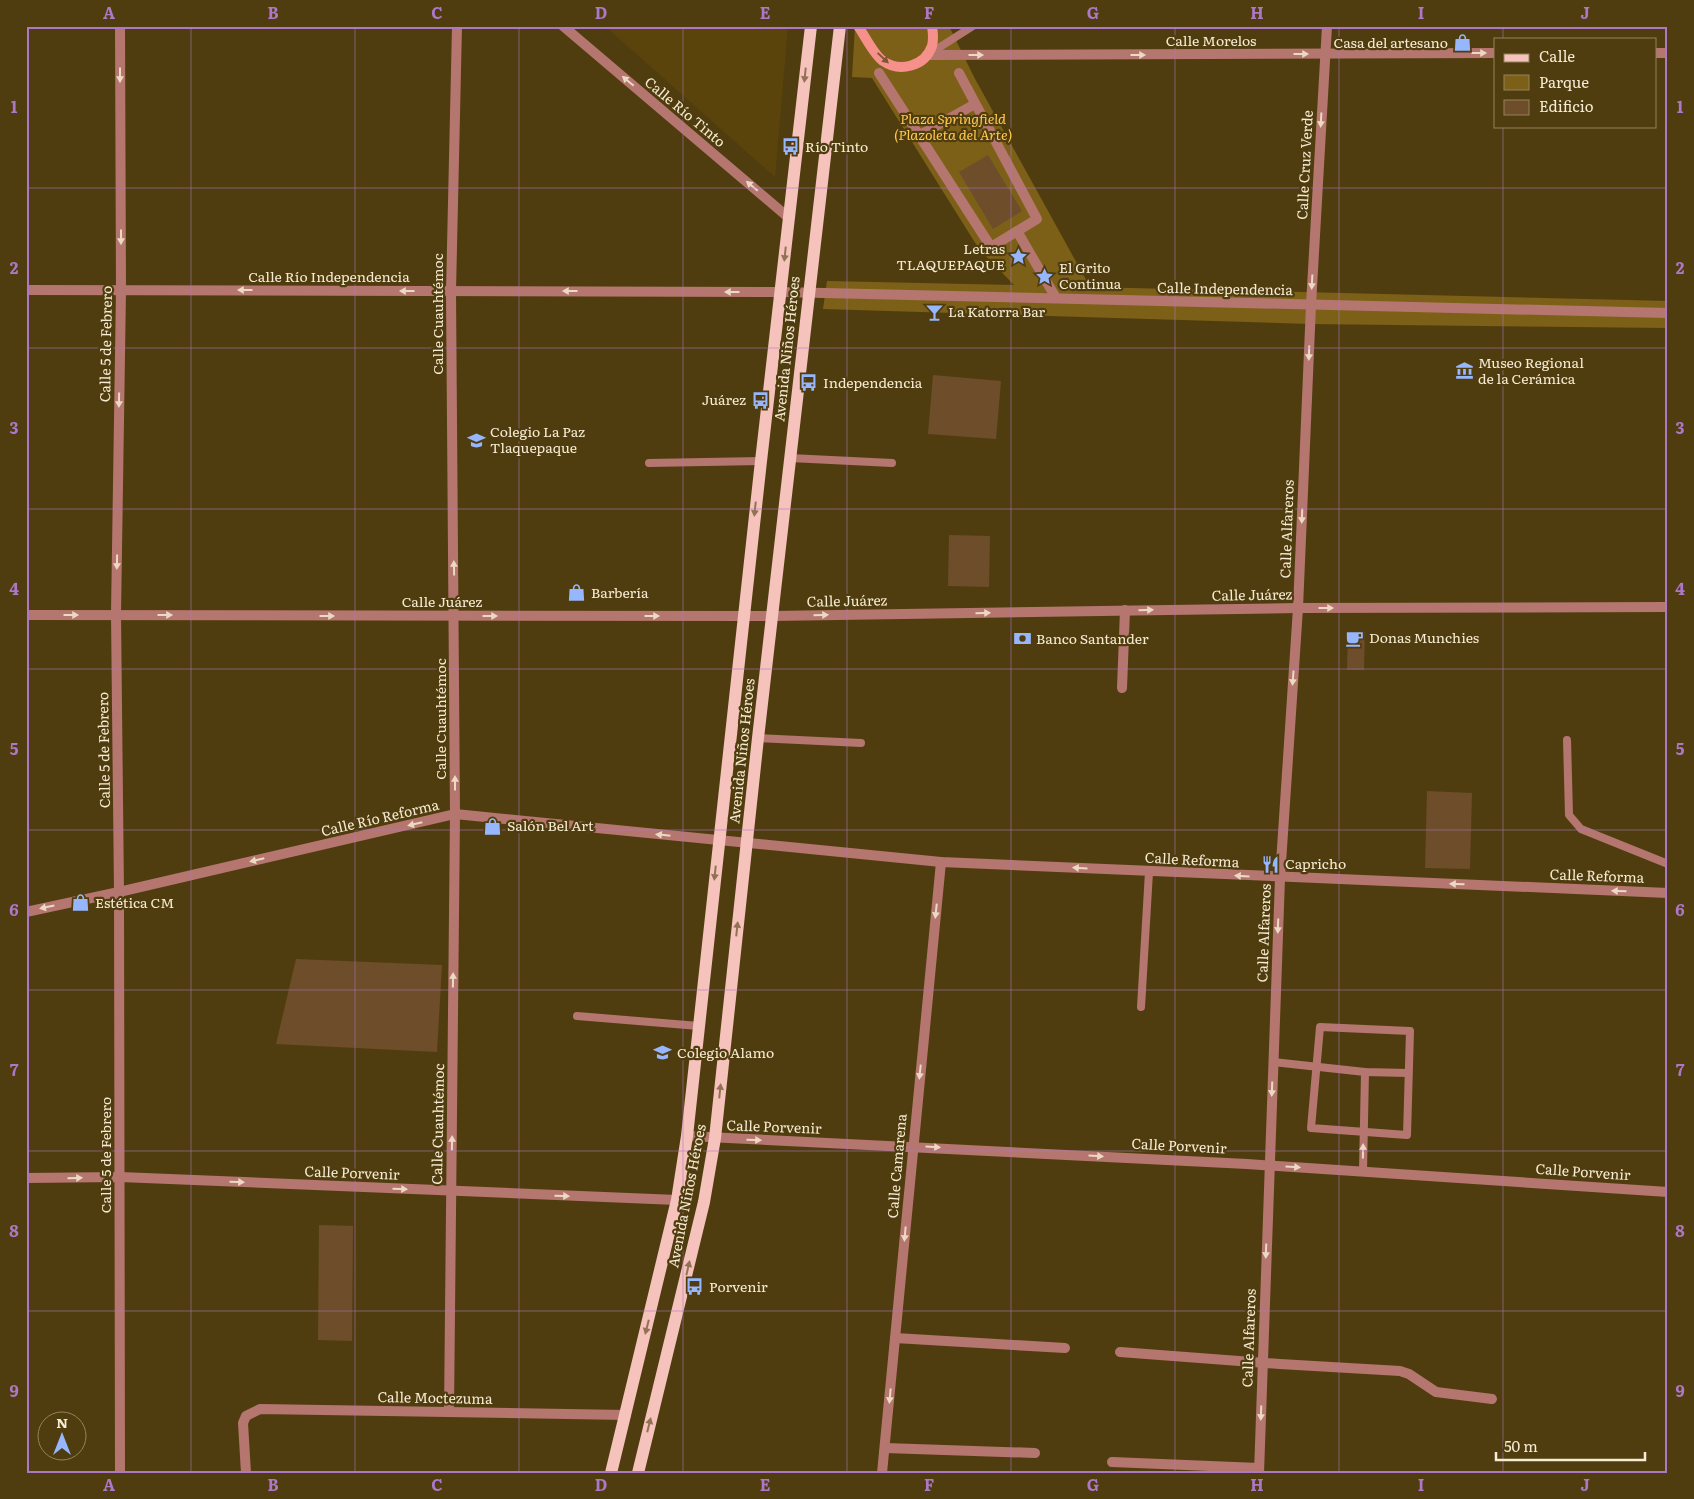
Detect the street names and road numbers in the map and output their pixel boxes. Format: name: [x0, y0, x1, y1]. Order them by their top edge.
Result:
street label: Calle Morelos: [1166, 30, 1256, 50]
street label: Calle Río Tinto: [641, 71, 730, 151]
street label: Calle Cruz Verde: [1291, 110, 1317, 220]
street label: Calle Cuauhtémoc: [427, 253, 447, 375]
street label: Calle Río Independencia: [248, 266, 410, 286]
street label: Avenida Niños Héroes: [768, 275, 804, 423]
street label: Calle Independencia: [1157, 277, 1294, 299]
street label: Calle 5 de Febrero: [94, 286, 116, 402]
street label: Calle Alfareros: [1274, 479, 1298, 579]
street label: Calle Juárez: [1211, 583, 1293, 605]
street label: Calle Juárez: [806, 589, 888, 611]
street label: Calle Juárez: [402, 591, 483, 611]
street label: Calle Cuauhtémoc: [430, 658, 450, 780]
street label: Avenida Niños Héroes: [723, 677, 759, 825]
street label: Calle 5 de Febrero: [92, 692, 114, 808]
street label: Calle Río Reforma: [319, 794, 441, 840]
street label: Calle Reforma: [1144, 847, 1240, 871]
street label: Calle Reforma: [1549, 863, 1645, 887]
street label: Calle Alfareros: [1251, 883, 1275, 983]
street label: Calle Cuauhtémoc: [426, 1063, 448, 1185]
street label: Calle 5 de Febrero: [95, 1097, 115, 1213]
street label: Calle Camarena: [881, 1112, 911, 1219]
street label: Calle Porvenir: [726, 1114, 822, 1138]
street label: Avenida Niños Héroes: [662, 1122, 710, 1269]
street label: Calle Porvenir: [1131, 1133, 1227, 1157]
street label: Calle Porvenir: [1535, 1158, 1632, 1184]
street label: Calle Porvenir: [304, 1160, 400, 1184]
street label: Calle Alfareros: [1236, 1288, 1260, 1388]
street label: Calle Moctezuma: [377, 1386, 493, 1408]

